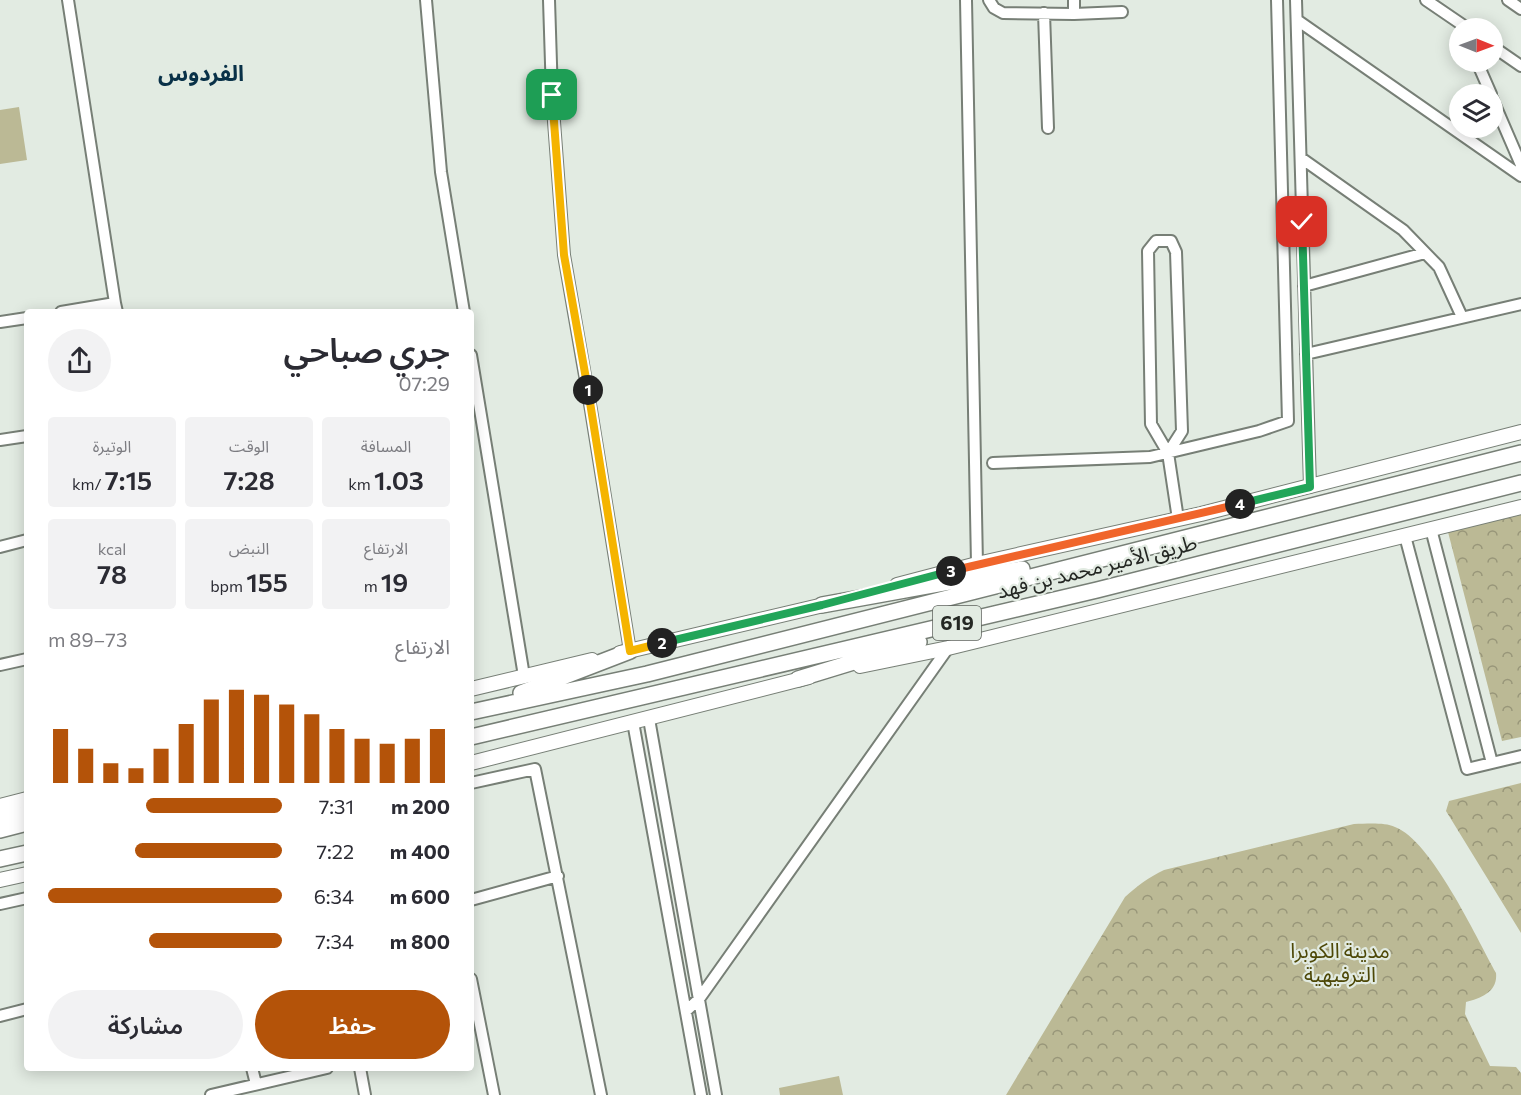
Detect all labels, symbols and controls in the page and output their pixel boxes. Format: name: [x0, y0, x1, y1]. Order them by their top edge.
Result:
north arrow: [1449, 18, 1503, 72]
map controls: [1449, 18, 1503, 138]
district label: الفردوس: [158, 59, 244, 86]
pin: [526, 69, 577, 120]
icon: arrive: [535, 78, 568, 111]
button: layers: [1449, 84, 1503, 138]
pin: [1276, 196, 1327, 247]
icon: check: [1285, 205, 1318, 238]
text: جري صباحي: [283, 328, 450, 369]
button: share: [48, 329, 111, 392]
text: 07:29: [399, 371, 450, 395]
pin: 1: [573, 375, 603, 405]
text: 1: [584, 380, 592, 399]
text: الوتيرة: [93, 436, 131, 455]
text: الوقت: [229, 436, 269, 455]
text: المسافة: [361, 436, 411, 455]
text: 7:15: [105, 464, 152, 495]
text: 7:28: [223, 464, 275, 495]
text: 1.03: [374, 464, 424, 495]
text: /km: [72, 474, 105, 493]
text: km: [348, 474, 374, 493]
pin: 4: [1225, 489, 1255, 519]
text: 4: [1235, 494, 1245, 513]
street label: طريق الأمير محمد بن فهد: [994, 529, 1200, 604]
text: النبض: [229, 538, 269, 557]
text: الارتفاع: [364, 538, 408, 557]
text: kcal: [98, 539, 126, 558]
pin: 3: [936, 556, 966, 586]
text: 78: [97, 558, 127, 589]
text: 3: [946, 561, 956, 580]
text: 155: [246, 566, 288, 597]
text: 19: [381, 566, 408, 597]
text: bpm: [210, 576, 246, 595]
text: m: [364, 576, 381, 595]
road number: 619: [933, 606, 981, 640]
text: 73–89 m: [48, 627, 127, 651]
pin: 2: [647, 628, 677, 658]
text: 2: [657, 633, 667, 652]
text: الارتفاع: [395, 634, 450, 658]
text: 7:31: [319, 794, 354, 818]
text: 200 m: [391, 794, 450, 818]
text: 7:22: [317, 839, 354, 863]
text: 400 m: [390, 839, 450, 863]
text: 6:34: [314, 884, 354, 908]
text: 600 m: [390, 884, 450, 908]
text: 7:34: [315, 929, 354, 953]
text: 800 m: [390, 929, 450, 953]
park label: مدينة الكوبرا الترفيهية: [1290, 937, 1390, 987]
button: مشاركة: [48, 990, 243, 1059]
button: حفظ: [255, 990, 450, 1059]

